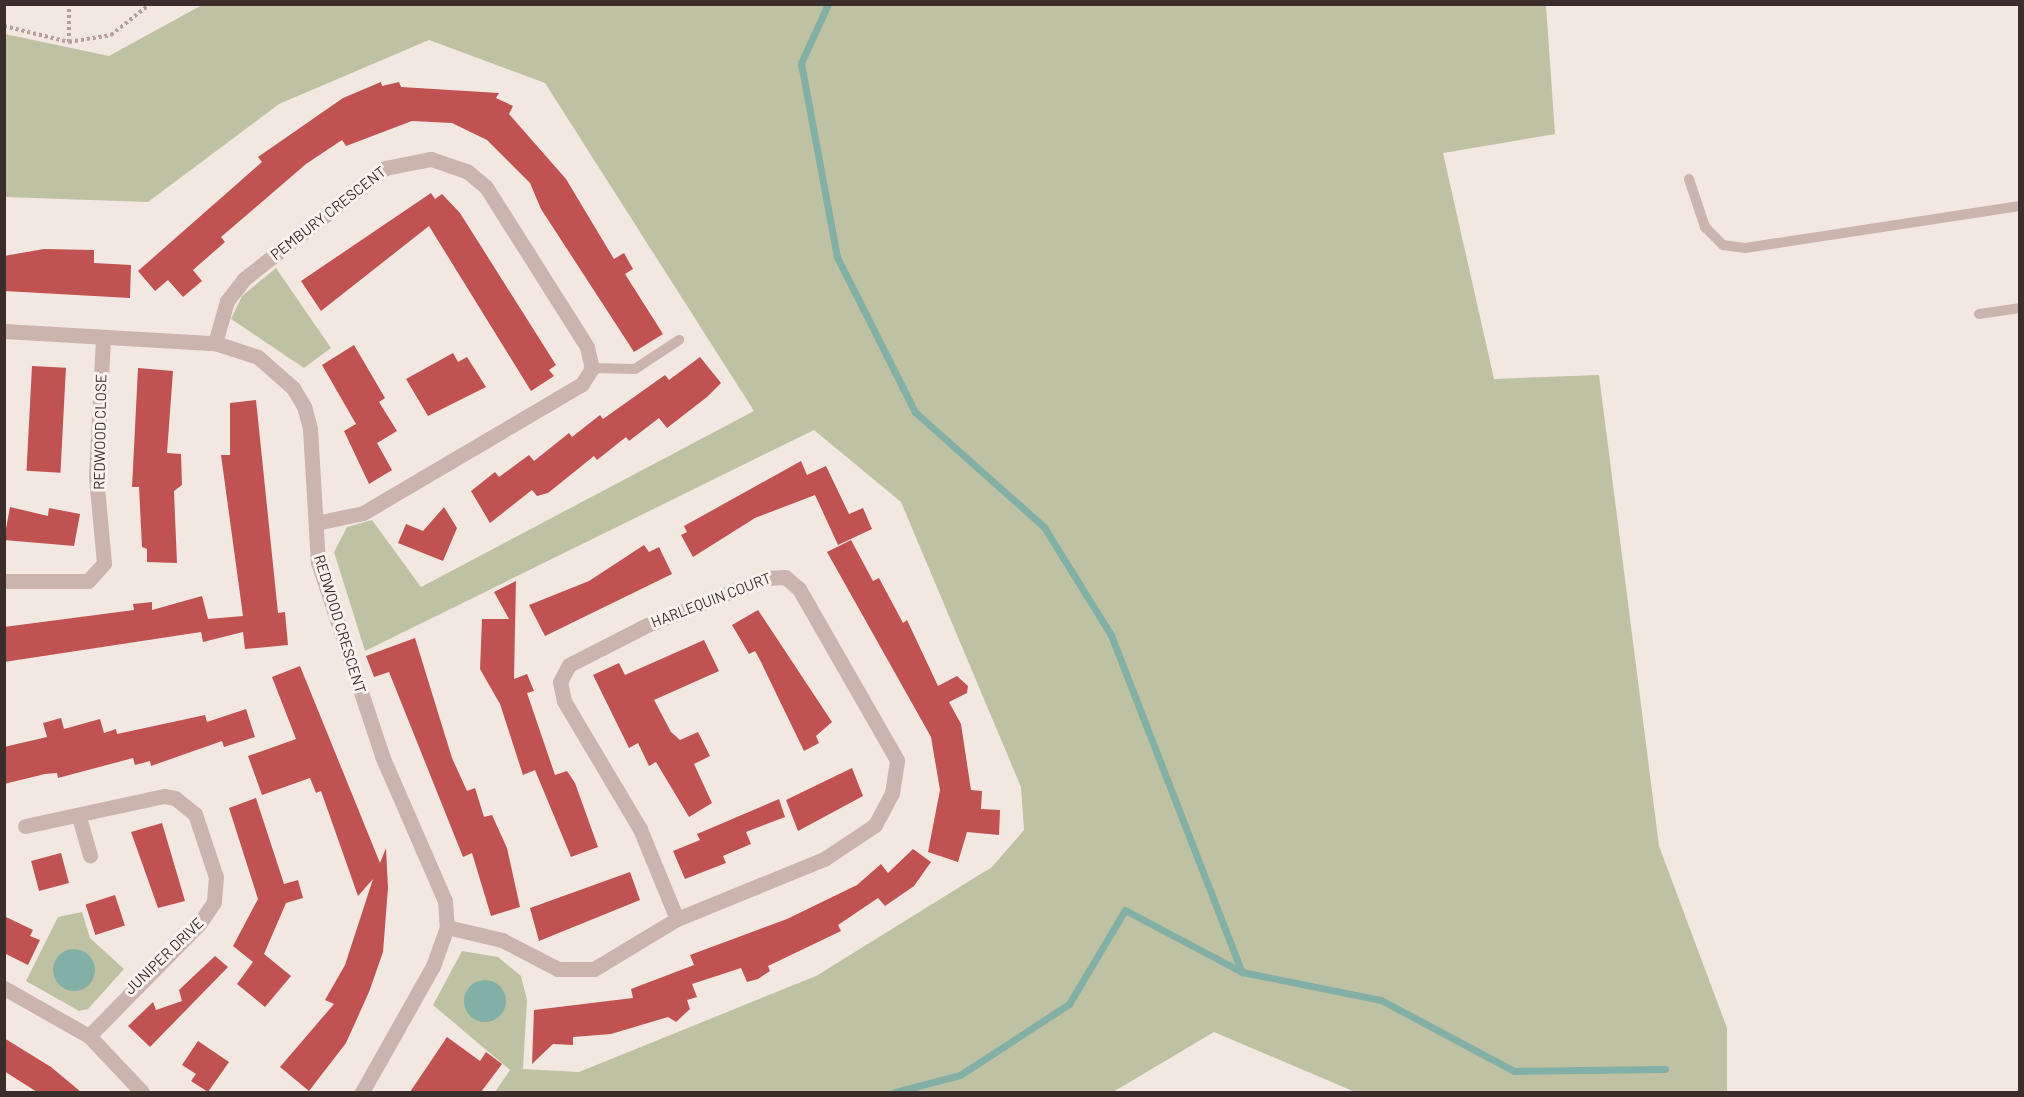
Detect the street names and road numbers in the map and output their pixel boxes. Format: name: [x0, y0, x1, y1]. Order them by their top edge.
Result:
street label: PEMBURY CRESCENT: [267, 162, 389, 264]
street label: REDWOOD CLOSE: [90, 374, 110, 490]
street label: REDWOOD CRESCENT: [310, 553, 370, 695]
street label: HARLEQUIN COURT: [648, 569, 774, 631]
street label: JUNIPER DRIVE: [121, 914, 207, 998]

